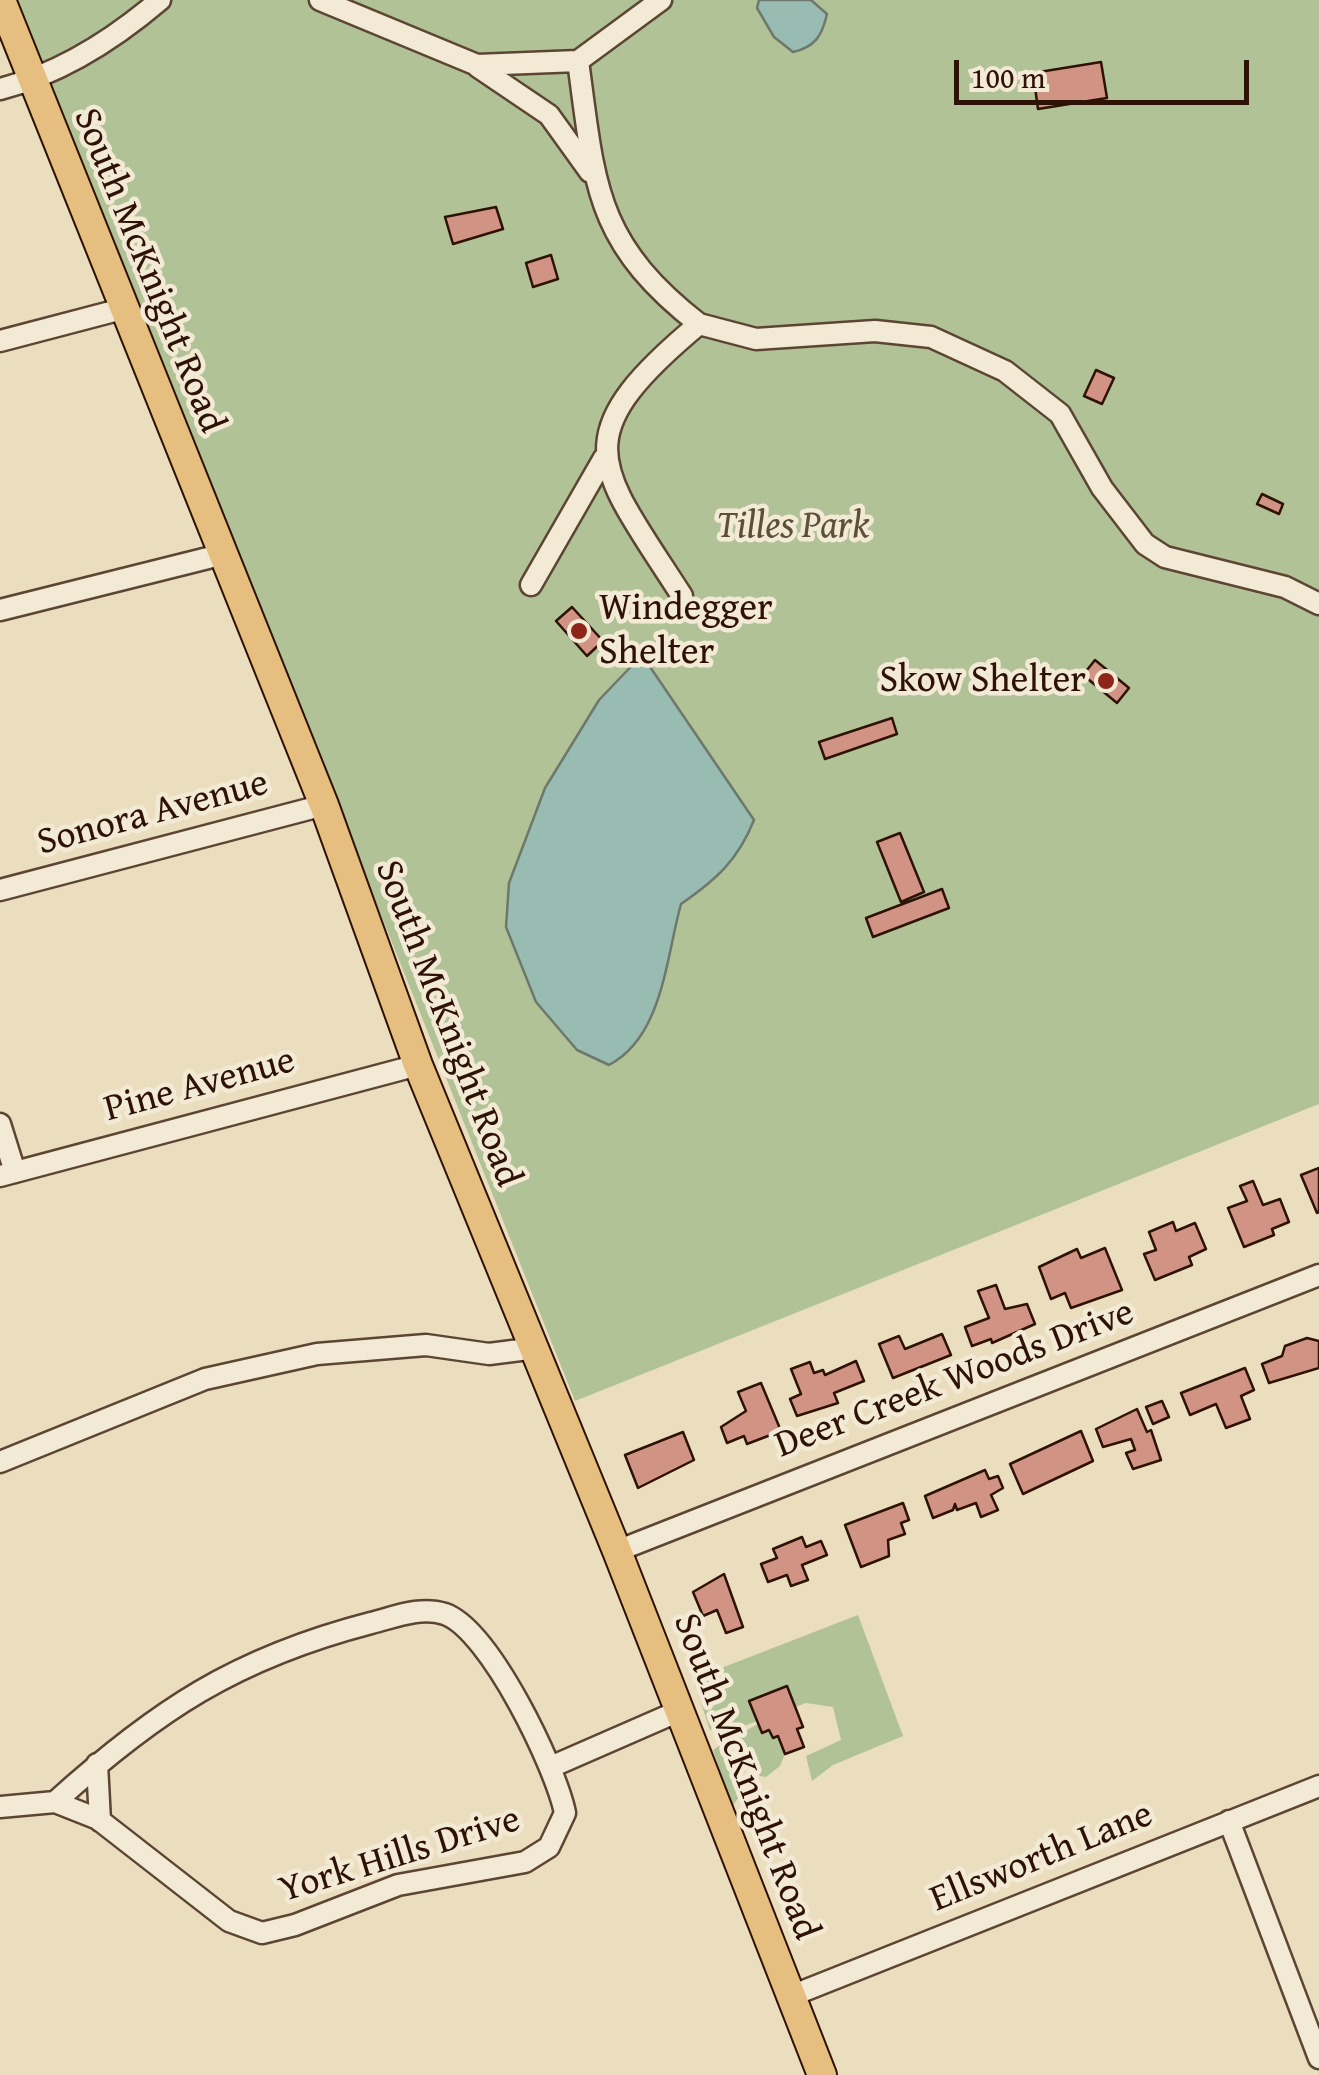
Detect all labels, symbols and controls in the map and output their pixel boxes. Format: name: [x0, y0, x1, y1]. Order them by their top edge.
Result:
scale bar: [959, 40, 1254, 102]
text: 100 m: [971, 55, 1045, 99]
street label: South McKnight Road: [62, 102, 234, 440]
park label: Tilles Park: [717, 504, 869, 550]
place label: Windegger Shelter: [599, 586, 773, 676]
marker: Windegger Shelter: [568, 620, 590, 642]
place label: Skow Shelter: [879, 658, 1086, 704]
marker: Skow Shelter: [1095, 670, 1117, 692]
street label: Sonora Avenue: [33, 761, 273, 867]
street label: South McKnight Road: [364, 854, 530, 1194]
street label: Pine Avenue: [100, 1039, 300, 1133]
street label: Deer Creek Woods Drive: [769, 1291, 1141, 1469]
street label: South McKnight Road: [662, 1607, 828, 1947]
street label: Ellsworth Lane: [924, 1793, 1160, 1923]
street label: York Hills Drive: [274, 1798, 526, 1914]

